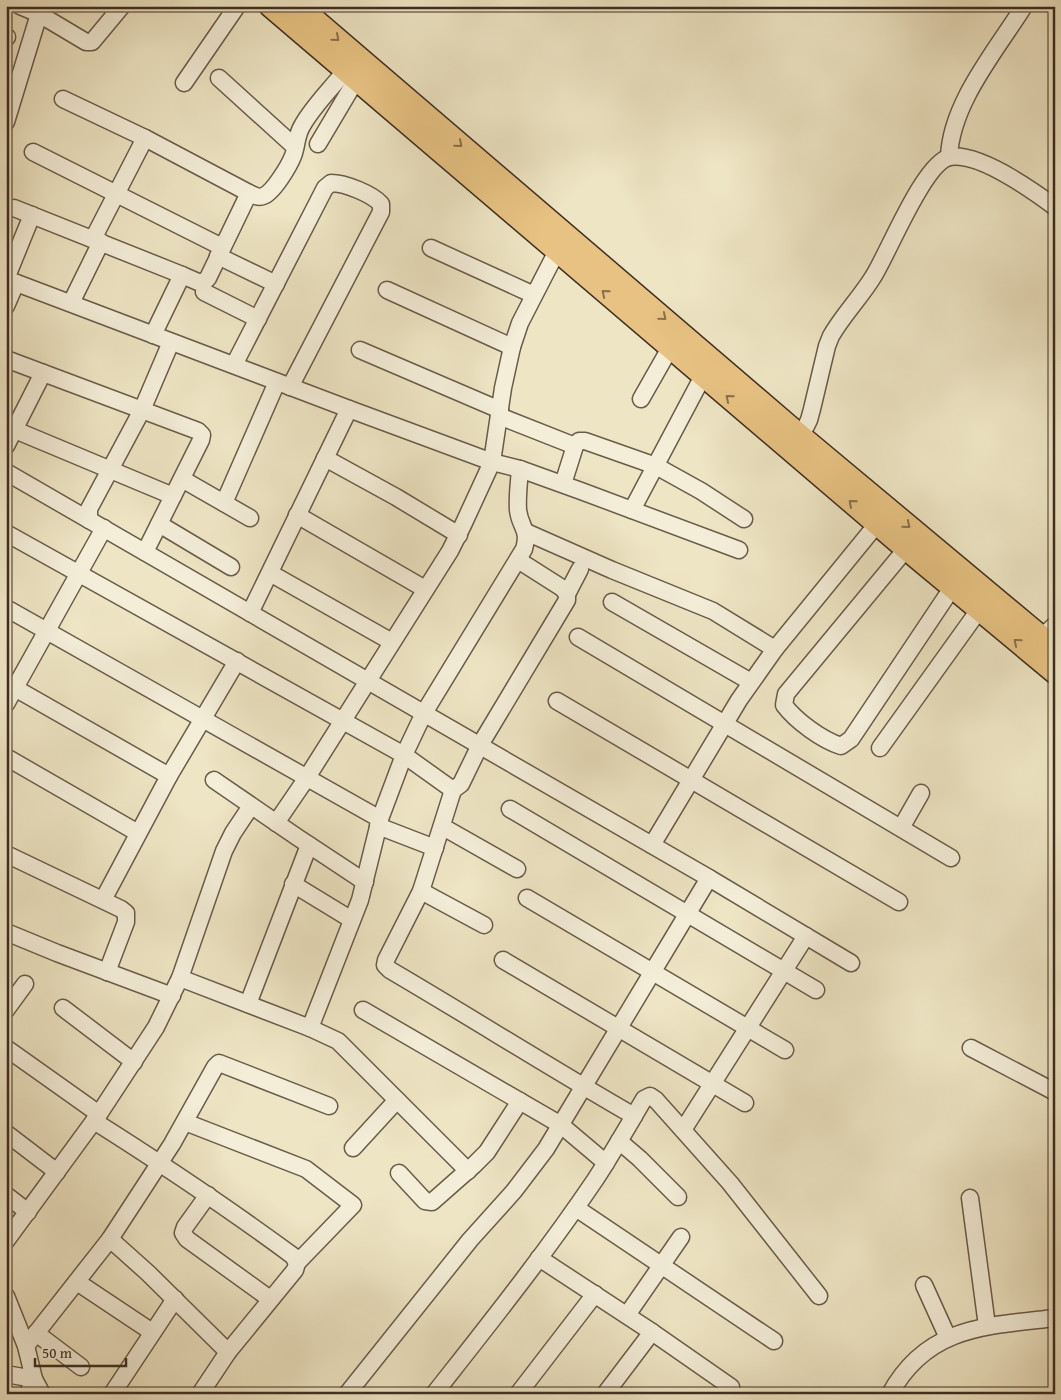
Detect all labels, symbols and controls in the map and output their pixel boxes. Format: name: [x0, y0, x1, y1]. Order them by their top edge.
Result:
one-way arrow: [330, 32, 339, 41]
one-way arrow: [453, 139, 462, 147]
one-way arrow: [602, 289, 611, 298]
one-way arrow: [657, 312, 666, 320]
one-way arrow: [726, 395, 735, 404]
one-way arrow: [849, 500, 858, 509]
one-way arrow: [901, 519, 910, 527]
one-way arrow: [1014, 639, 1023, 647]
scale bar: [35, 1335, 126, 1367]
text: 50 m: [42, 1342, 73, 1363]

